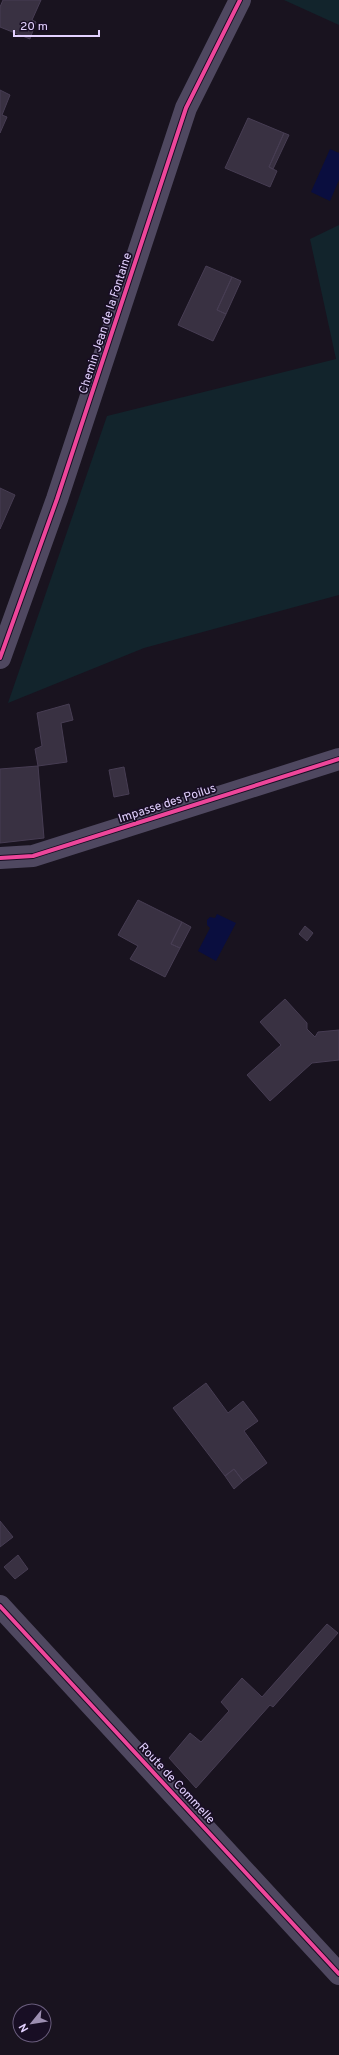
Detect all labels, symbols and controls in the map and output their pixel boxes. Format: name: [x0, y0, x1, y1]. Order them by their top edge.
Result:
scale bar: [14, 12, 99, 38]
text: 20 m: [20, 19, 48, 35]
street label: Chemin Jean de la Fontaine: [76, 251, 136, 396]
street label: Impasse des Poilus: [116, 781, 218, 827]
street label: Route de Commelle: [135, 1740, 218, 1828]
north arrow: [12, 2003, 52, 2043]
text: N: [16, 2021, 32, 2034]

